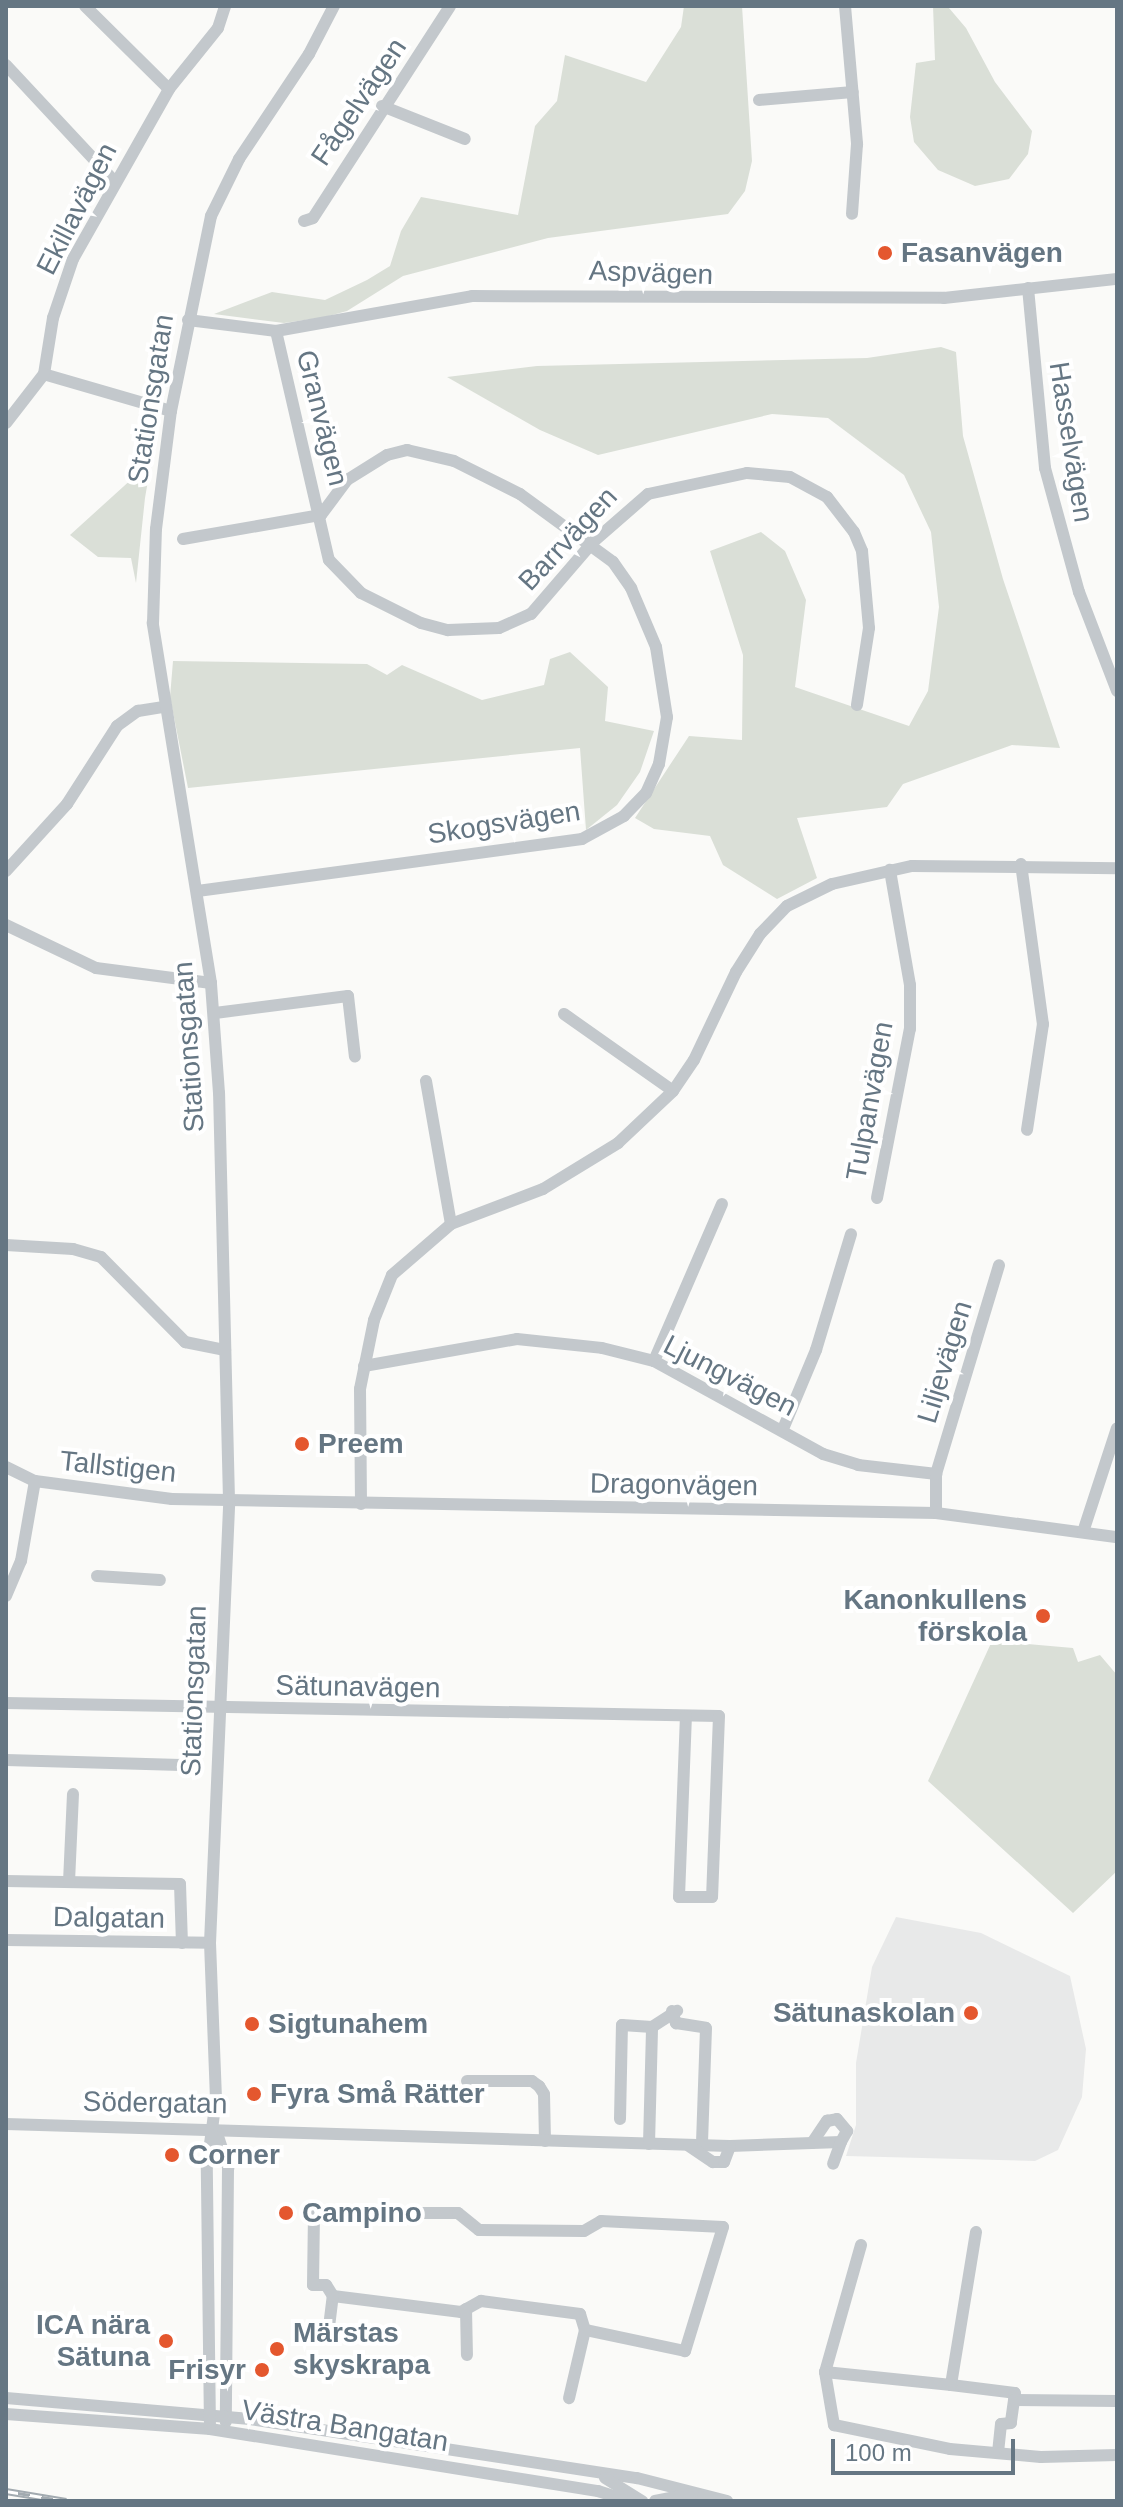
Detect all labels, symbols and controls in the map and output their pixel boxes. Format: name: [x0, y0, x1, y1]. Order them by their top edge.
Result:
street label: Fågelvägen: [304, 32, 414, 172]
street label: Ekillavägen: [30, 138, 124, 280]
place label: Fasanvägen: [901, 236, 1063, 270]
marker: Fasanvägen: [876, 244, 894, 262]
street label: Aspvägen: [588, 254, 714, 292]
street label: Stationsgatan: [121, 312, 181, 486]
street label: Granvägen: [289, 347, 355, 489]
street label: Hasselvägen: [1042, 359, 1100, 525]
street label: Barrvägen: [512, 480, 624, 598]
street label: Skogsvägen: [425, 794, 583, 852]
street label: Stationsgatan: [166, 960, 212, 1134]
street label: Tulpanvägen: [839, 1019, 901, 1183]
street label: Liljevägen: [911, 1297, 979, 1427]
street label: Ljungvägen: [658, 1328, 802, 1424]
place label: Preem: [318, 1427, 404, 1461]
marker: Preem: [293, 1435, 311, 1453]
street label: Tallstigen: [58, 1444, 178, 1490]
street label: Dragonvägen: [590, 1467, 758, 1503]
place label: Kanonkullens förskola: [843, 1583, 1027, 1649]
street label: Stationsgatan: [174, 1605, 214, 1777]
marker: Kanonkullens förskola: [1034, 1607, 1052, 1625]
street label: Sätunavägen: [275, 1669, 441, 1705]
street label: Dalgatan: [53, 1900, 165, 1936]
place label: Sätunaskolan: [773, 1996, 955, 2030]
marker: Sätunaskolan: [962, 2004, 980, 2022]
place label: Sigtunahem: [268, 2007, 428, 2041]
marker: Sigtunahem: [243, 2015, 261, 2033]
place label: Fyra Små Rätter: [270, 2077, 485, 2111]
street label: Södergatan: [82, 2085, 228, 2121]
marker: Fyra Små Rätter: [245, 2085, 263, 2103]
place label: Corner: [188, 2138, 280, 2172]
marker: Corner: [163, 2146, 181, 2164]
place label: Campino: [302, 2196, 422, 2230]
marker: Campino: [277, 2204, 295, 2222]
place label: ICA nära Sätuna: [35, 2308, 150, 2374]
place label: Märstas skyskrapa: [293, 2316, 430, 2382]
marker: ICA nära Sätuna: [157, 2332, 175, 2350]
marker: Märstas skyskrapa: [268, 2340, 286, 2358]
place label: Frisyr: [168, 2353, 246, 2387]
marker: Frisyr: [253, 2361, 271, 2379]
street label: Västra Bangatan: [239, 2393, 451, 2459]
scale bar: [835, 2423, 1019, 2473]
text: 100 m: [845, 2439, 912, 2466]

